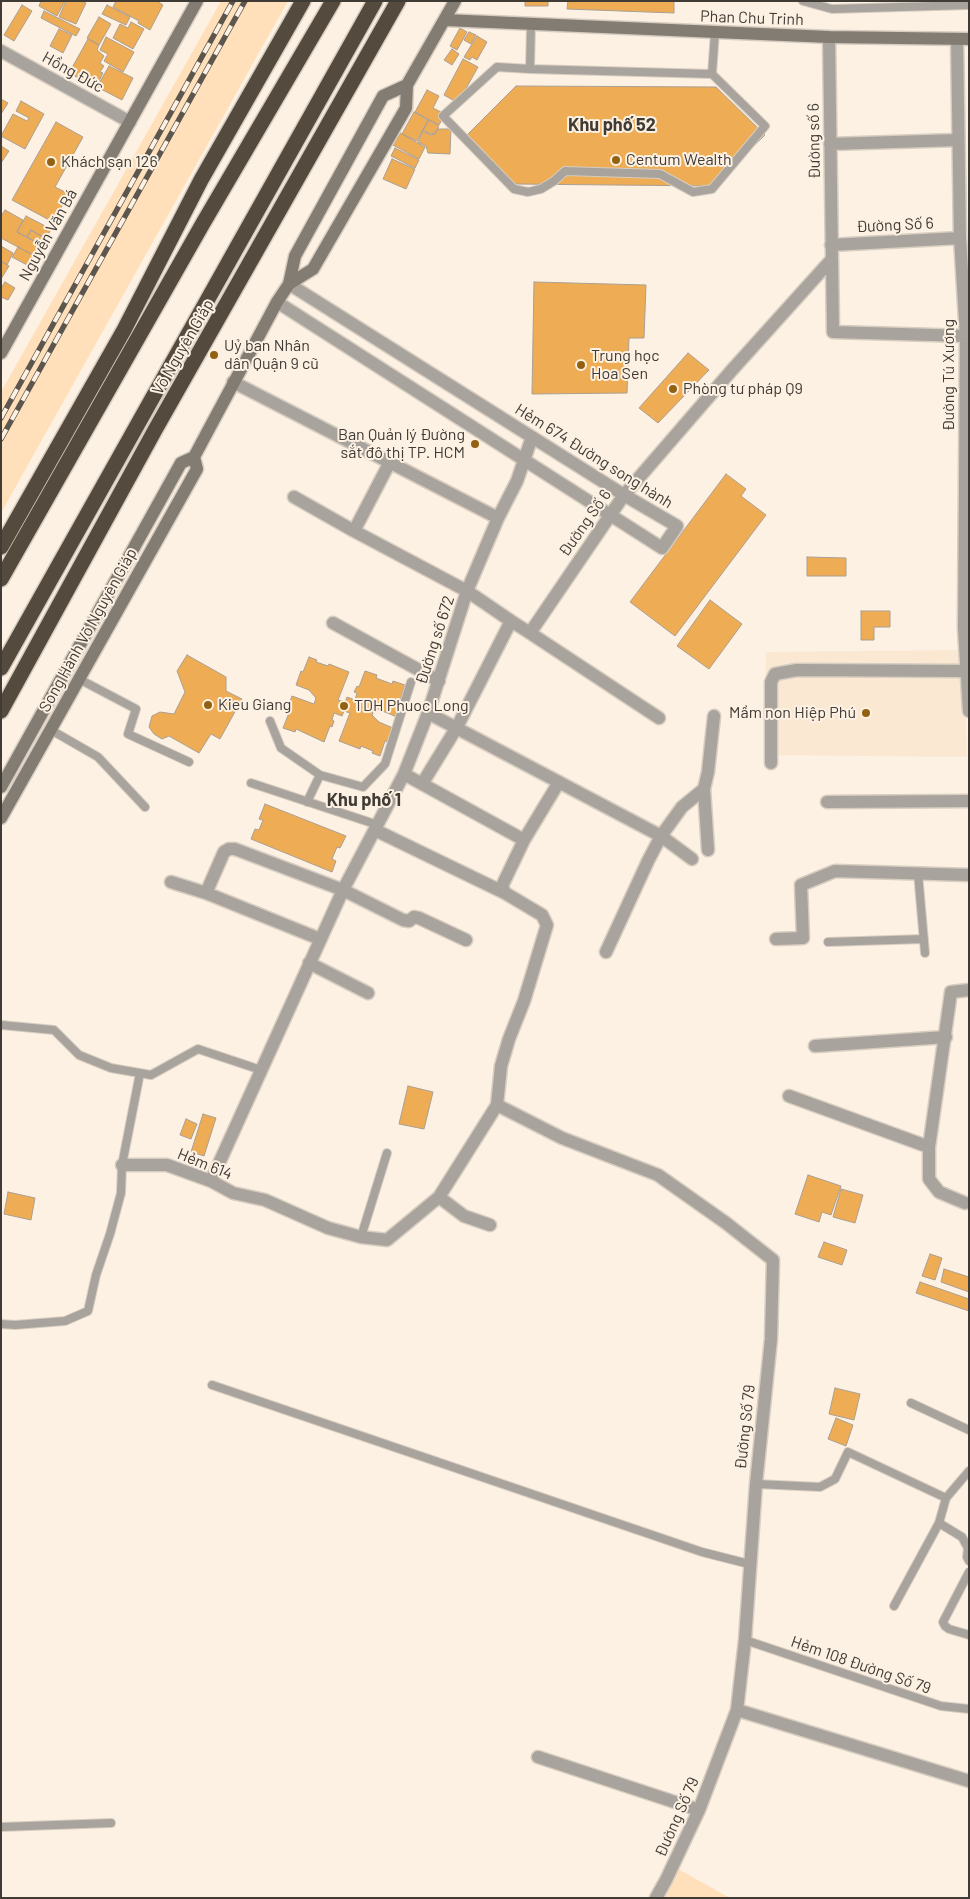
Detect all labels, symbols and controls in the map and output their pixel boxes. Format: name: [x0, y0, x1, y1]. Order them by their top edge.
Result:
street label: Phan Chu Trinh: [700, 7, 804, 29]
street label: Hồng Đức: [39, 47, 107, 97]
street label: Đường số 6: [804, 103, 824, 179]
district label: Khu phố 52: [568, 114, 656, 136]
place label: Centum Wealth: [626, 150, 732, 170]
place label: Khách sạn 126: [61, 152, 158, 172]
marker: Centum Wealth: [610, 154, 622, 166]
marker: Khách sạn 126: [45, 156, 57, 168]
street label: Nguyễn Văn Bá: [15, 186, 81, 284]
street label: Đường Số 6: [856, 213, 934, 237]
street label: Võ Nguyên Giáp: [148, 296, 218, 398]
street label: Đường Tú Xương: [939, 319, 959, 431]
place label: Uỷ ban Nhân dân Quận 9 cũ: [224, 336, 319, 374]
place label: Trung học Hoa Sen: [591, 346, 659, 384]
marker: Uỷ ban Nhân dân Quận 9 cũ: [208, 349, 220, 361]
marker: Trung học Hoa Sen: [575, 359, 587, 371]
place label: Phòng tư pháp Q9: [683, 379, 803, 399]
marker: Phòng tư pháp Q9: [667, 383, 679, 395]
street label: Hẻm 674 Đường song hành: [512, 400, 676, 512]
place label: Ban Quản lý Đường sắt đô thị TP. HCM: [338, 425, 465, 463]
marker: Ban Quản lý Đường sắt đô thị TP. HCM: [469, 438, 481, 450]
street label: Đường Số 6: [555, 486, 615, 560]
street label: Song Hành Võ Nguyên Giáp: [35, 545, 141, 715]
street label: Đường số 672: [412, 593, 458, 687]
place label: Kieu Giang: [218, 695, 291, 715]
place label: TDH Phuoc Long: [354, 696, 469, 716]
marker: Kieu Giang: [202, 699, 214, 711]
marker: TDH Phuoc Long: [338, 700, 350, 712]
place label: Mầm non Hiệp Phú: [729, 703, 856, 723]
marker: Mầm non Hiệp Phú: [860, 707, 872, 719]
district label: Khu phố 1: [327, 789, 401, 811]
street label: Hẻm 614: [175, 1144, 235, 1184]
street label: Đường Số 79: [731, 1384, 759, 1470]
street label: Hẻm 108 Đường Số 79: [788, 1632, 934, 1698]
street label: Đường Số 79: [651, 1774, 703, 1860]

